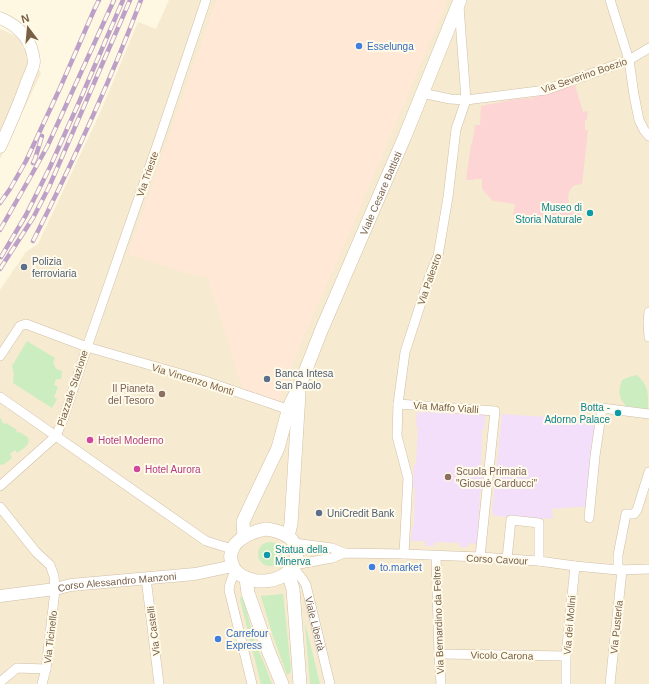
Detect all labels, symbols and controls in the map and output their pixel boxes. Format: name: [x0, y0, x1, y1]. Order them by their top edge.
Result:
north arrow: [8, 8, 48, 48]
text: N: [20, 12, 31, 25]
marker: Esselunga: [354, 41, 364, 51]
place label: Esselunga: [367, 41, 414, 52]
street label: Via Severino Boezio: [540, 56, 629, 95]
street label: Via Trieste: [135, 150, 160, 198]
street label: Viale Cesare Battisti: [358, 150, 404, 237]
place label: Museo di Storia Naturale: [515, 202, 582, 225]
marker: Museo di Storia Naturale: [585, 208, 595, 218]
street label: Via Palestro: [416, 252, 444, 306]
place label: Polizia ferroviaria: [32, 256, 77, 279]
marker: Polizia ferroviaria: [19, 262, 29, 272]
street label: Piazzale Stazione: [55, 348, 90, 428]
street label: Via Vincenzo Monti: [150, 362, 235, 397]
place label: Banca Intesa San Paolo: [275, 368, 334, 391]
marker: Banca Intesa San Paolo: [262, 374, 272, 384]
place label: Il Pianeta del Tesoro: [108, 383, 154, 406]
marker: Il Pianeta del Tesoro: [157, 389, 167, 399]
street label: Via Maffo Vialli: [413, 400, 479, 415]
place label: Botta - Adorno Palace: [544, 402, 610, 425]
marker: Botta - Adorno Palace: [613, 408, 623, 418]
marker: Hotel Moderno: [85, 435, 95, 445]
place label: Hotel Moderno: [98, 435, 164, 446]
marker: Hotel Aurora: [132, 464, 142, 474]
place label: Hotel Aurora: [145, 464, 201, 475]
place label: Scuola Primaria "Giosuè Carducci": [456, 466, 537, 489]
marker: Scuola Primaria "Giosuè Carducci": [443, 472, 453, 482]
marker: UniCredit Bank: [314, 508, 324, 518]
place label: UniCredit Bank: [327, 508, 395, 519]
place label: Statua della Minerva: [275, 544, 328, 567]
marker: Statua della Minerva: [262, 550, 272, 560]
street label: Corso Cavour: [466, 552, 529, 567]
marker: to.market: [367, 562, 377, 572]
place label: to.market: [380, 562, 422, 573]
street label: Via Bernardino da Feltre: [431, 565, 446, 674]
street label: Corso Alessandro Manzoni: [56, 571, 177, 594]
street label: Via dei Molini: [561, 595, 578, 655]
street label: Viale Libertà: [303, 596, 327, 652]
street label: Via Pusterla: [608, 599, 625, 654]
street label: Via Castelli: [145, 606, 162, 656]
street label: Via Ticinello: [42, 610, 59, 664]
place label: Carrefour Express: [226, 628, 269, 651]
marker: Carrefour Express: [213, 634, 223, 644]
street label: Vicolo Carona: [471, 649, 534, 662]

